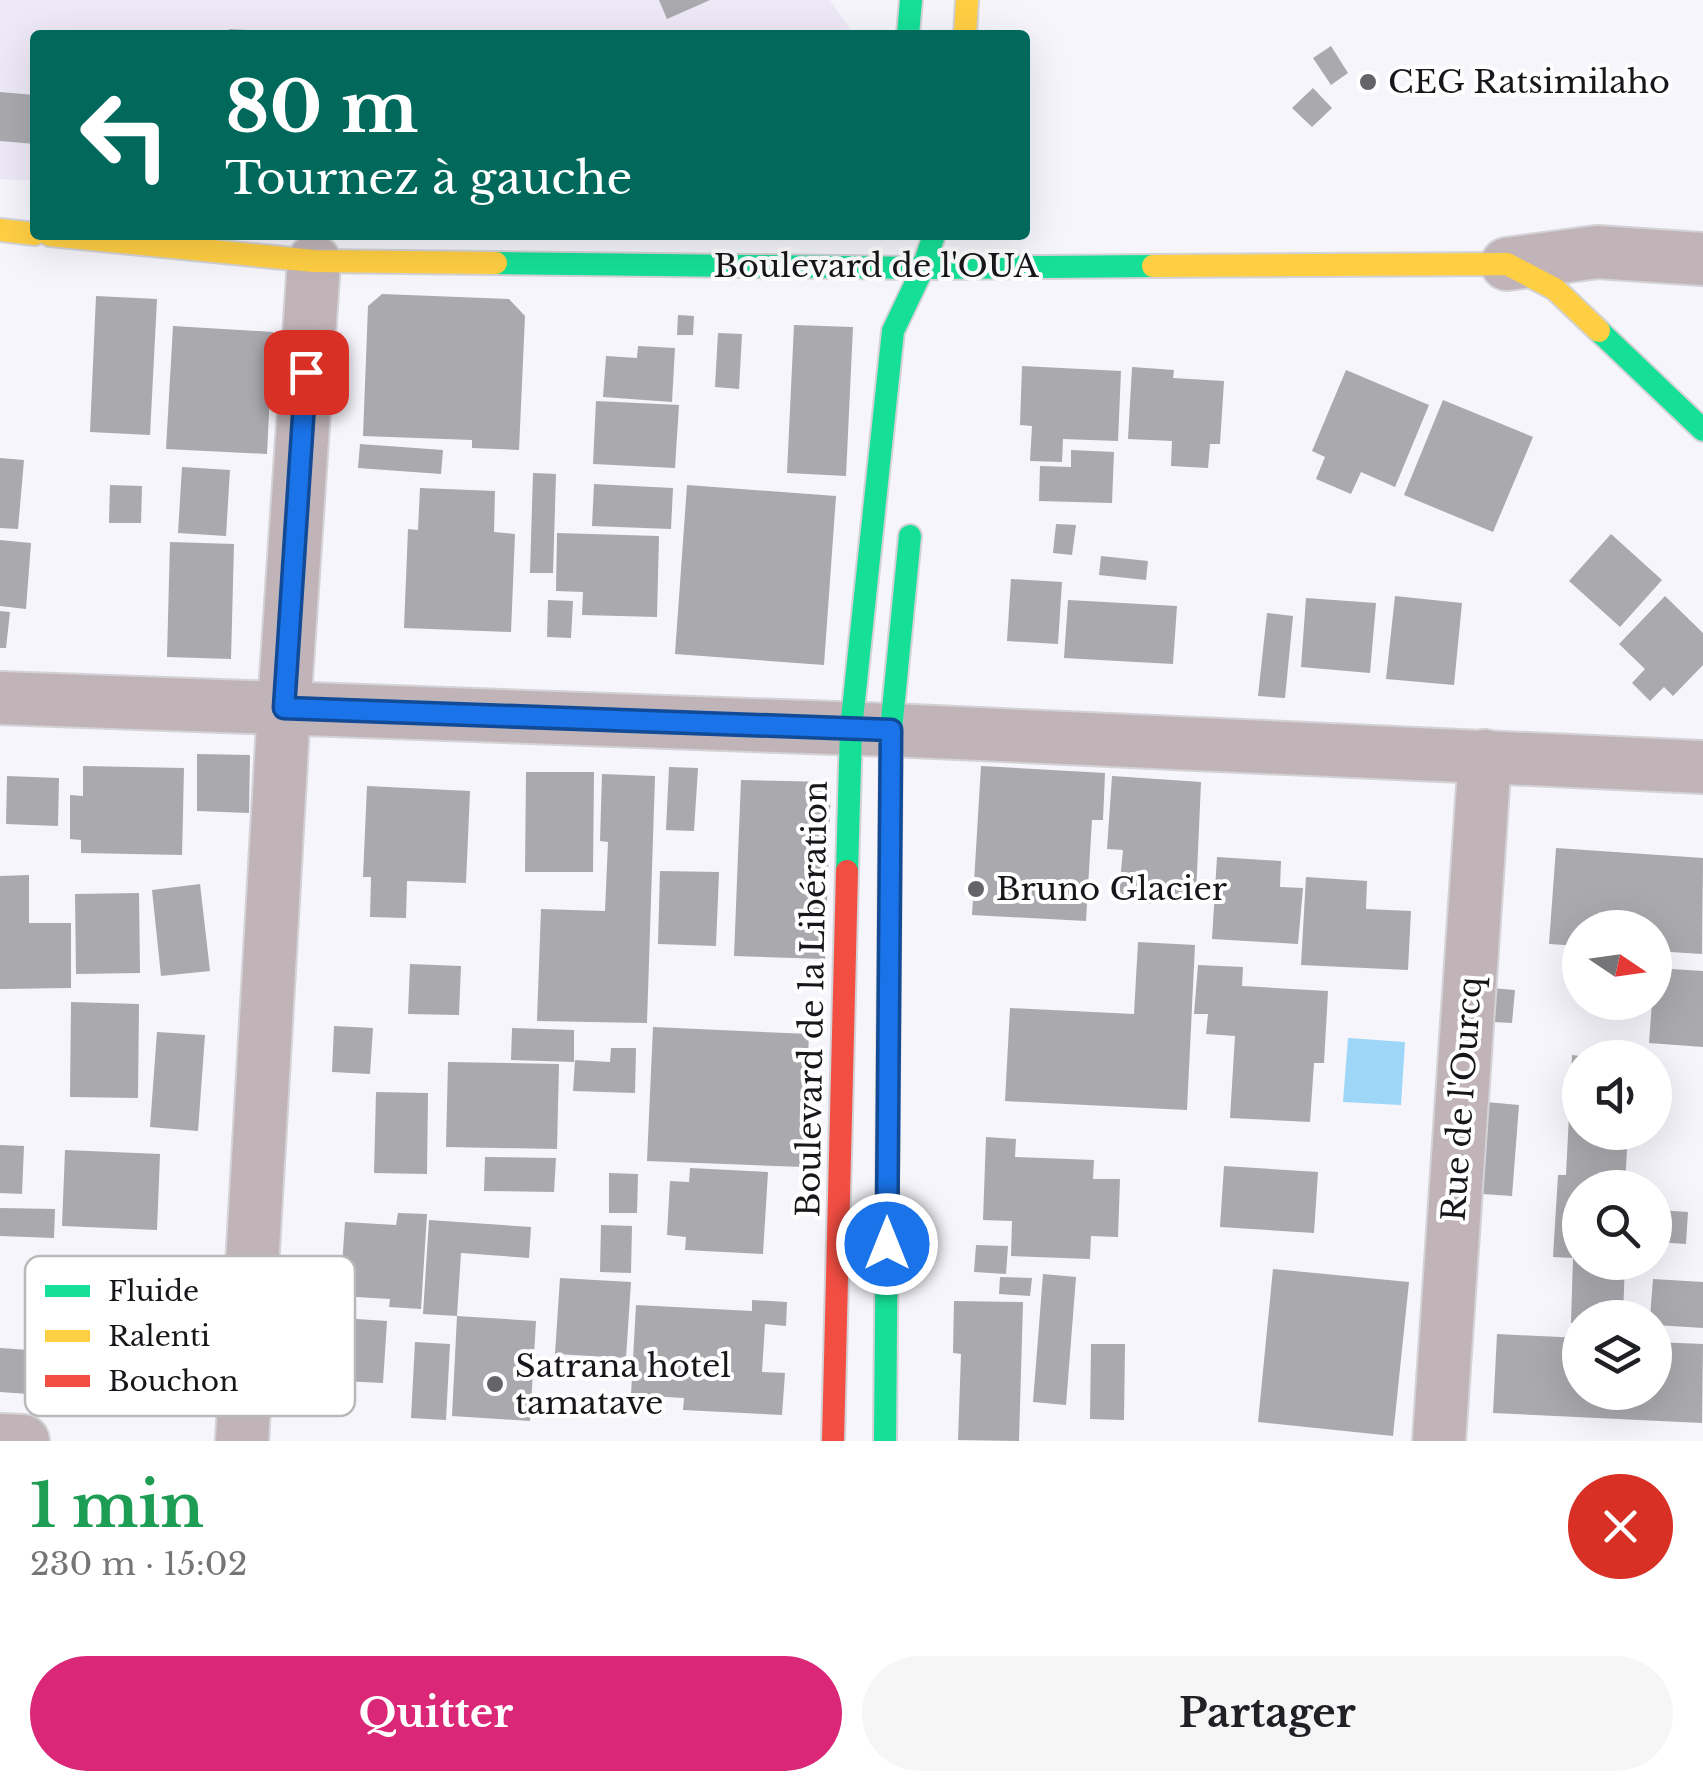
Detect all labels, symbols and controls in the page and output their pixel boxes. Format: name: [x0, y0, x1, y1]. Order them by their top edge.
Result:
place label: CEG Ratsimilaho: [1388, 62, 1670, 102]
text: 80 m: [225, 64, 418, 151]
icon: left: [60, 70, 190, 200]
marker: CEG Ratsimilaho: [1357, 71, 1379, 93]
text: Tournez à gauche: [225, 150, 632, 206]
street label: Boulevard de l'OUA: [714, 246, 1040, 286]
pin: [264, 330, 349, 415]
icon: arrive: [279, 345, 334, 400]
street label: Boulevard de la Libération: [788, 780, 836, 1218]
place label: Bruno Glacier: [996, 869, 1228, 909]
marker: Bruno Glacier: [965, 878, 987, 900]
north arrow: [1562, 910, 1672, 1020]
map controls: [1562, 910, 1672, 1410]
street label: Rue de l'Ourcq: [1434, 974, 1491, 1223]
button: sound: [1562, 1040, 1672, 1150]
button: search: [1562, 1170, 1672, 1280]
position arrow: [835, 1192, 939, 1296]
legend: [25, 1256, 355, 1416]
text: Fluide: [108, 1274, 199, 1309]
button: layers: [1562, 1300, 1672, 1410]
text: Ralenti: [108, 1319, 210, 1354]
place label: Satrana hotel tamatave: [515, 1346, 731, 1423]
text: Bouchon: [108, 1364, 238, 1399]
marker: Satrana hotel tamatave: [484, 1373, 506, 1395]
text: 1 min: [30, 1469, 204, 1543]
button: close: [1568, 1474, 1673, 1579]
text: 230 m · 15:02: [30, 1544, 247, 1584]
button: Quitter: [30, 1656, 842, 1771]
button: Partager: [862, 1656, 1673, 1771]

